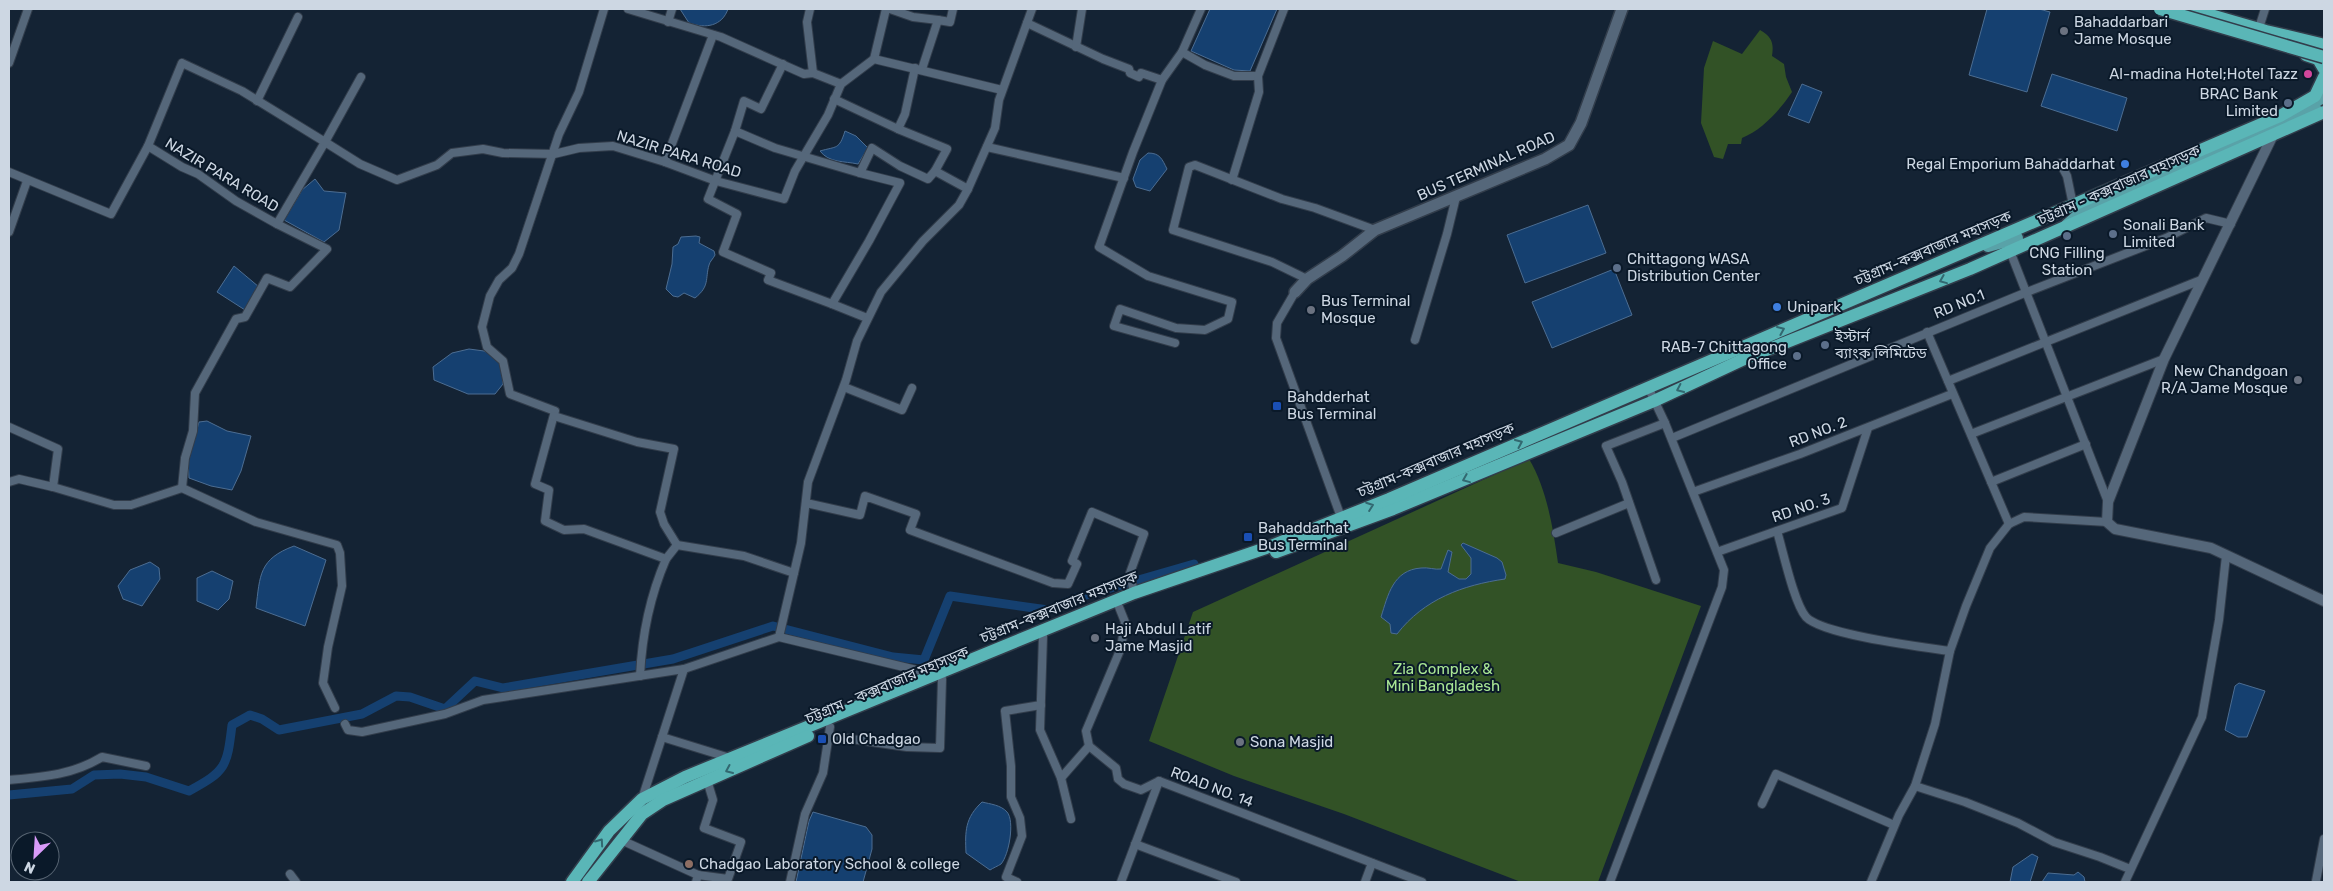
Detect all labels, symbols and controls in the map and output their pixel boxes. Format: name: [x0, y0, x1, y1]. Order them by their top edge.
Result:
place label: Bahaddarbari Jame Mosque: [2074, 13, 2172, 48]
marker: Bahaddarbari Jame Mosque: [2058, 25, 2070, 37]
place label: Al-madina Hotel;Hotel Tazz: [2109, 65, 2298, 83]
marker: Al-madina Hotel;Hotel Tazz: [2302, 68, 2314, 80]
place label: BRAC Bank Limited: [2200, 85, 2278, 120]
marker: BRAC Bank Limited: [2282, 97, 2294, 109]
street label: NAZIR PARA ROAD: [614, 126, 744, 182]
street label: BUS TERMINAL ROAD: [1414, 127, 1558, 205]
street label: NAZIR PARA ROAD: [162, 134, 282, 216]
street label: চট্টগ্রাম - কক্সবাজার মহাসড়ক: [2034, 141, 2204, 229]
place label: Regal Emporium Bahaddarhat: [1906, 155, 2115, 173]
marker: Regal Emporium Bahaddarhat: [2119, 158, 2131, 170]
street label: চট্টগ্রাম-কক্সবাজার মহাসড়ক: [1851, 206, 2015, 290]
place label: Sonali Bank Limited: [2123, 216, 2205, 251]
marker: Sonali Bank Limited: [2107, 228, 2119, 240]
marker: CNG Filling Station: [2061, 230, 2073, 242]
place label: CNG Filling Station: [2029, 244, 2105, 279]
place label: Chittagong WASA Distribution Center: [1627, 250, 1760, 285]
marker: Chittagong WASA Distribution Center: [1611, 262, 1623, 274]
one-way arrow: [1939, 273, 1948, 284]
street label: RD NO.1: [1931, 286, 1987, 322]
place label: Bus Terminal Mosque: [1321, 292, 1410, 327]
place label: Unipark: [1787, 298, 1841, 316]
marker: Unipark: [1771, 301, 1783, 313]
marker: Bus Terminal Mosque: [1305, 304, 1317, 316]
one-way arrow: [1776, 325, 1785, 336]
place label: ইস্টার্ন ব্যাংক লিমিটেড: [1834, 327, 1927, 362]
place label: RAB-7 Chittagong Office: [1661, 338, 1787, 373]
marker: ইস্টার্ন ব্যাংক লিমিটেড: [1819, 339, 1831, 351]
marker: RAB-7 Chittagong Office: [1791, 350, 1803, 362]
place label: New Chandgoan R/A Jame Mosque: [2161, 362, 2288, 397]
marker: New Chandgoan R/A Jame Mosque: [2292, 374, 2304, 386]
one-way arrow: [1676, 382, 1685, 393]
place label: Bahdderhat Bus Terminal: [1287, 388, 1376, 423]
marker: Bahdderhat Bus Terminal: [1271, 400, 1283, 412]
street label: RD NO. 2: [1787, 413, 1850, 451]
street label: চট্টগ্রাম-কক্সবাজার মহাসড়ক: [1354, 418, 1518, 502]
one-way arrow: [1514, 438, 1523, 449]
one-way arrow: [1462, 473, 1471, 483]
street label: RD NO. 3: [1769, 490, 1833, 526]
one-way arrow: [1365, 502, 1373, 512]
place label: Bahaddarhat Bus Terminal: [1258, 519, 1349, 554]
marker: Bahaddarhat Bus Terminal: [1242, 531, 1254, 543]
street label: চট্টগ্রাম-কক্সবাজার মহাসড়ক: [977, 567, 1141, 647]
place label: Haji Abdul Latif Jame Masjid: [1105, 620, 1211, 655]
marker: Haji Abdul Latif Jame Masjid: [1089, 632, 1101, 644]
street label: চট্টগ্রাম - কক্সবাজার মহাসড়ক: [802, 642, 972, 728]
park label: Zia Complex & Mini Bangladesh: [1386, 660, 1500, 695]
place label: Old Chadgao: [832, 730, 921, 748]
marker: Old Chadgao: [816, 733, 828, 745]
place label: Sona Masjid: [1250, 733, 1333, 751]
marker: Sona Masjid: [1234, 736, 1246, 748]
street label: ROAD NO. 14: [1168, 763, 1256, 811]
one-way arrow: [725, 764, 734, 775]
north arrow: [10, 831, 60, 881]
one-way arrow: [594, 839, 604, 848]
place label: Chadgao Laboratory School & college: [699, 855, 960, 873]
text: N: [22, 857, 38, 877]
marker: Chadgao Laboratory School & college: [683, 858, 695, 870]

